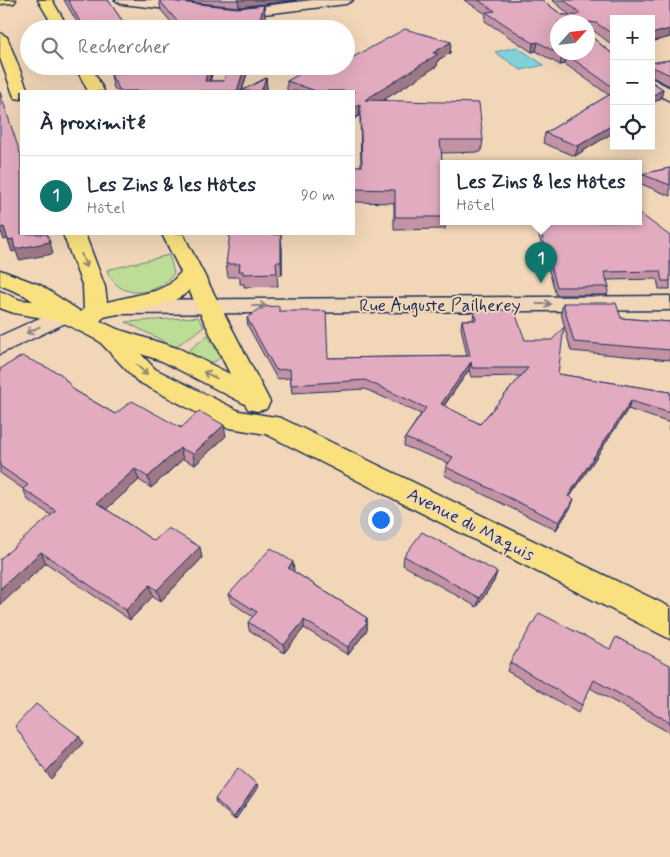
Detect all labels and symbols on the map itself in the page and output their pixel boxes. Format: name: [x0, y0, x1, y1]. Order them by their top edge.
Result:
north arrow: [550, 15, 595, 60]
pin: 1: [525, 242, 557, 283]
one-way arrow: [80, 252, 89, 268]
street label: Rue Auguste Pailherey: [359, 294, 521, 318]
one-way arrow: [535, 299, 551, 309]
one-way arrow: [250, 301, 266, 311]
one-way arrow: [26, 326, 41, 335]
one-way arrow: [135, 364, 148, 376]
one-way arrow: [203, 370, 218, 379]
street label: Avenue du Maquis: [403, 482, 538, 567]
your location: [368, 507, 394, 533]

